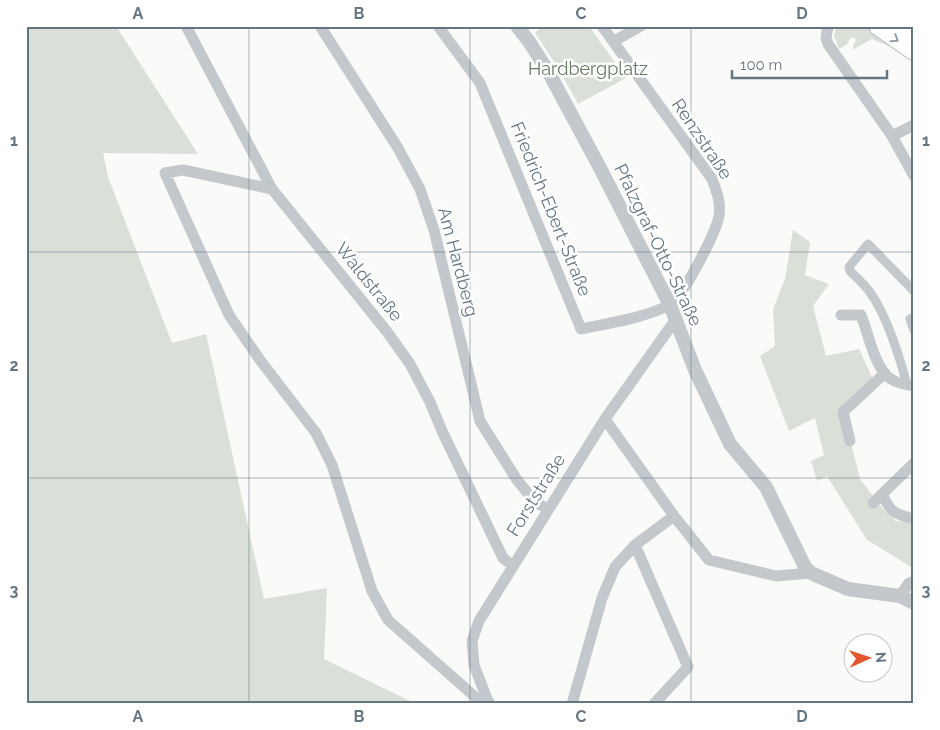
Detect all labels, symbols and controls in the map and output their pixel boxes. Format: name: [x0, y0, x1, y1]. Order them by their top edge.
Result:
text: A: [133, 4, 144, 23]
text: B: [354, 4, 365, 23]
text: C: [576, 4, 587, 23]
text: D: [796, 4, 808, 23]
one-way arrow: [890, 33, 899, 42]
scale bar: [732, 48, 888, 80]
text: 100 m: [740, 56, 782, 74]
park label: Hardbergplatz: [528, 58, 648, 79]
street label: Renzstraße: [668, 94, 737, 183]
street label: Friedrich-Ebert-Straße: [507, 119, 596, 299]
text: 1: [10, 131, 18, 150]
text: 1: [922, 131, 930, 150]
street label: Pfalzgraf-Otto-Straße: [610, 160, 707, 330]
street label: Am Hardberg: [434, 205, 483, 319]
street label: Waldstraße: [331, 238, 408, 326]
text: 2: [9, 356, 19, 375]
text: 2: [921, 356, 931, 375]
street label: Forststraße: [502, 449, 569, 540]
text: 3: [10, 581, 19, 600]
text: 3: [922, 581, 931, 600]
north arrow: [842, 632, 892, 682]
text: N: [873, 652, 889, 663]
text: A: [133, 707, 144, 726]
text: B: [354, 707, 365, 726]
text: C: [576, 707, 587, 726]
text: D: [796, 707, 808, 726]

